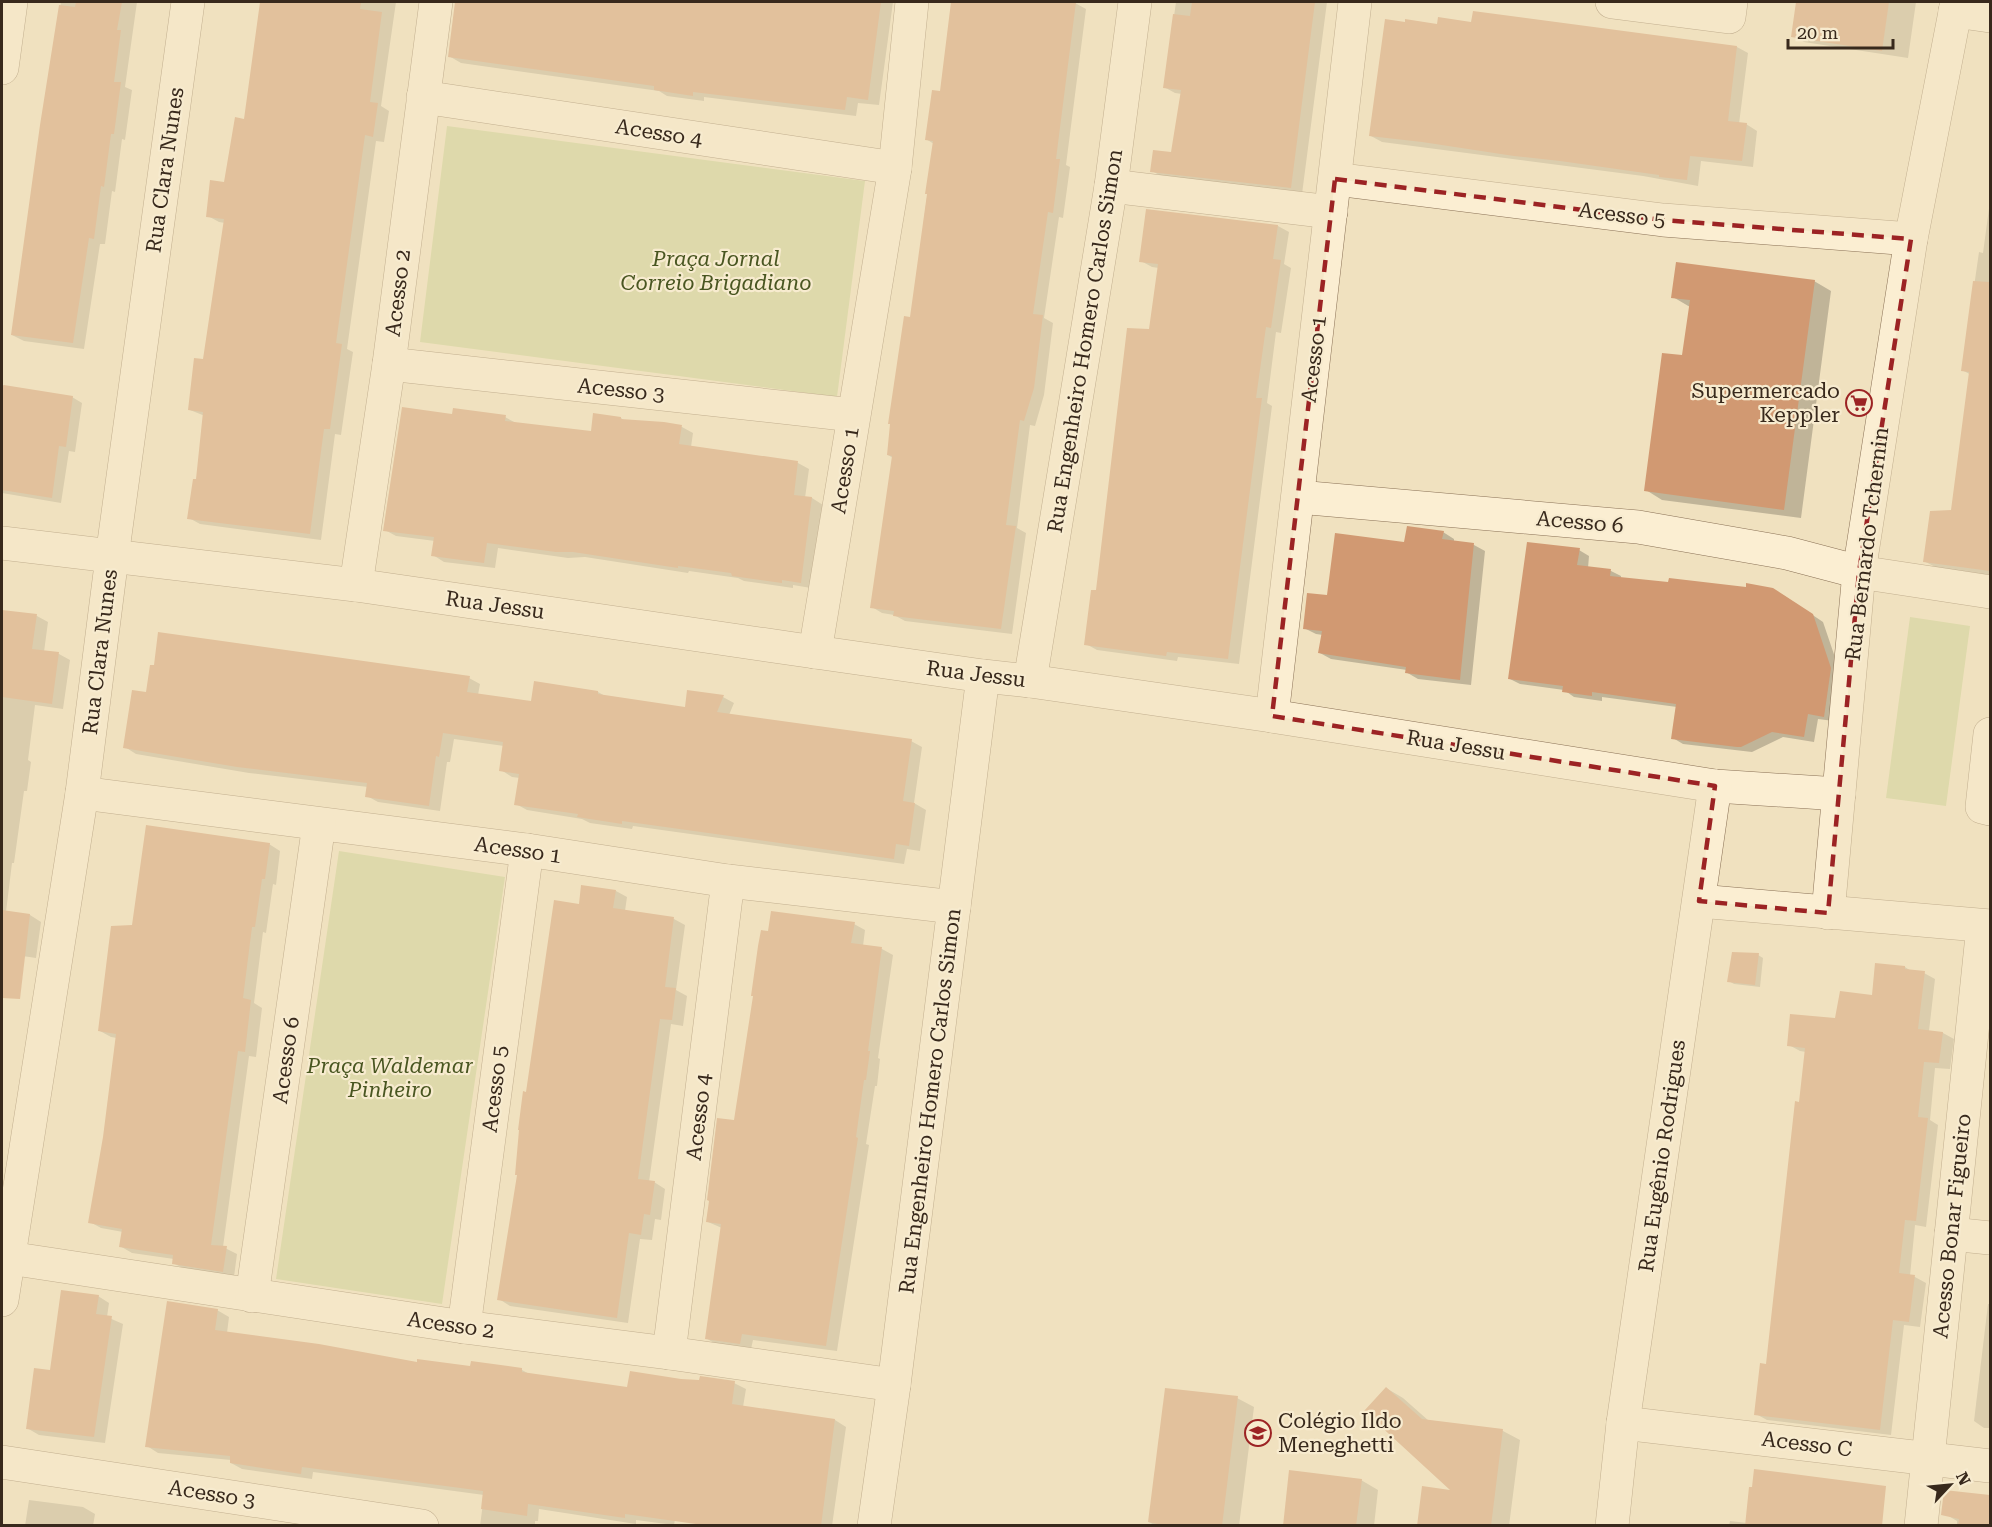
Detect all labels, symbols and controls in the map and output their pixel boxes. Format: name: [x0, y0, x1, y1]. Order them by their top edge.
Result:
scale bar: [1788, 12, 1893, 50]
text: 20 m: [1797, 22, 1838, 43]
street label: Rua Clara Nunes: [142, 86, 188, 254]
street label: Acesso 4: [614, 114, 704, 152]
street label: Rua Engenheiro Homero Carlos Simon: [1043, 147, 1127, 535]
street label: Acesso 5: [1577, 198, 1667, 232]
park label: Praça Jornal Correio Brigadiano: [621, 247, 811, 295]
street label: Acesso 2: [381, 248, 415, 338]
street label: Acesso 1: [1297, 314, 1331, 404]
street label: Acesso 3: [576, 373, 666, 407]
place label: Supermercado Keppler: [1692, 379, 1840, 427]
supermarket icon: Supermercado Keppler: [1844, 388, 1874, 418]
street label: Acesso 1: [826, 425, 864, 515]
street label: Rua Bernardo Tchernin: [1841, 425, 1893, 662]
street label: Acesso 6: [1535, 506, 1625, 538]
street label: Rua Clara Nunes: [78, 568, 122, 736]
street label: Rua Jessu: [444, 586, 546, 624]
street label: Rua Jessu: [925, 656, 1027, 692]
street label: Rua Jessu: [1405, 725, 1507, 765]
street label: Acesso 1: [473, 832, 563, 868]
street label: Rua Engenheiro Homero Carlos Simon: [894, 906, 966, 1295]
street label: Acesso 6: [268, 1015, 304, 1105]
street label: Rua Eugênio Rodrigues: [1634, 1038, 1690, 1274]
street label: Acesso 5: [478, 1044, 512, 1134]
park label: Praça Waldemar Pinheiro: [306, 1054, 473, 1102]
street label: Acesso 4: [682, 1072, 716, 1162]
street label: Acesso Bonar Figueiro: [1928, 1113, 1976, 1339]
street label: Acesso 2: [406, 1307, 496, 1343]
place label: Colégio Ildo Meneghetti: [1278, 1409, 1402, 1457]
school or university icon: Colégio Ildo Meneghetti: [1243, 1418, 1273, 1448]
street label: Acesso C: [1760, 1427, 1854, 1461]
north arrow: [1920, 1455, 1980, 1515]
text: N: [1952, 1469, 1974, 1488]
street label: Acesso 3: [167, 1475, 257, 1513]

